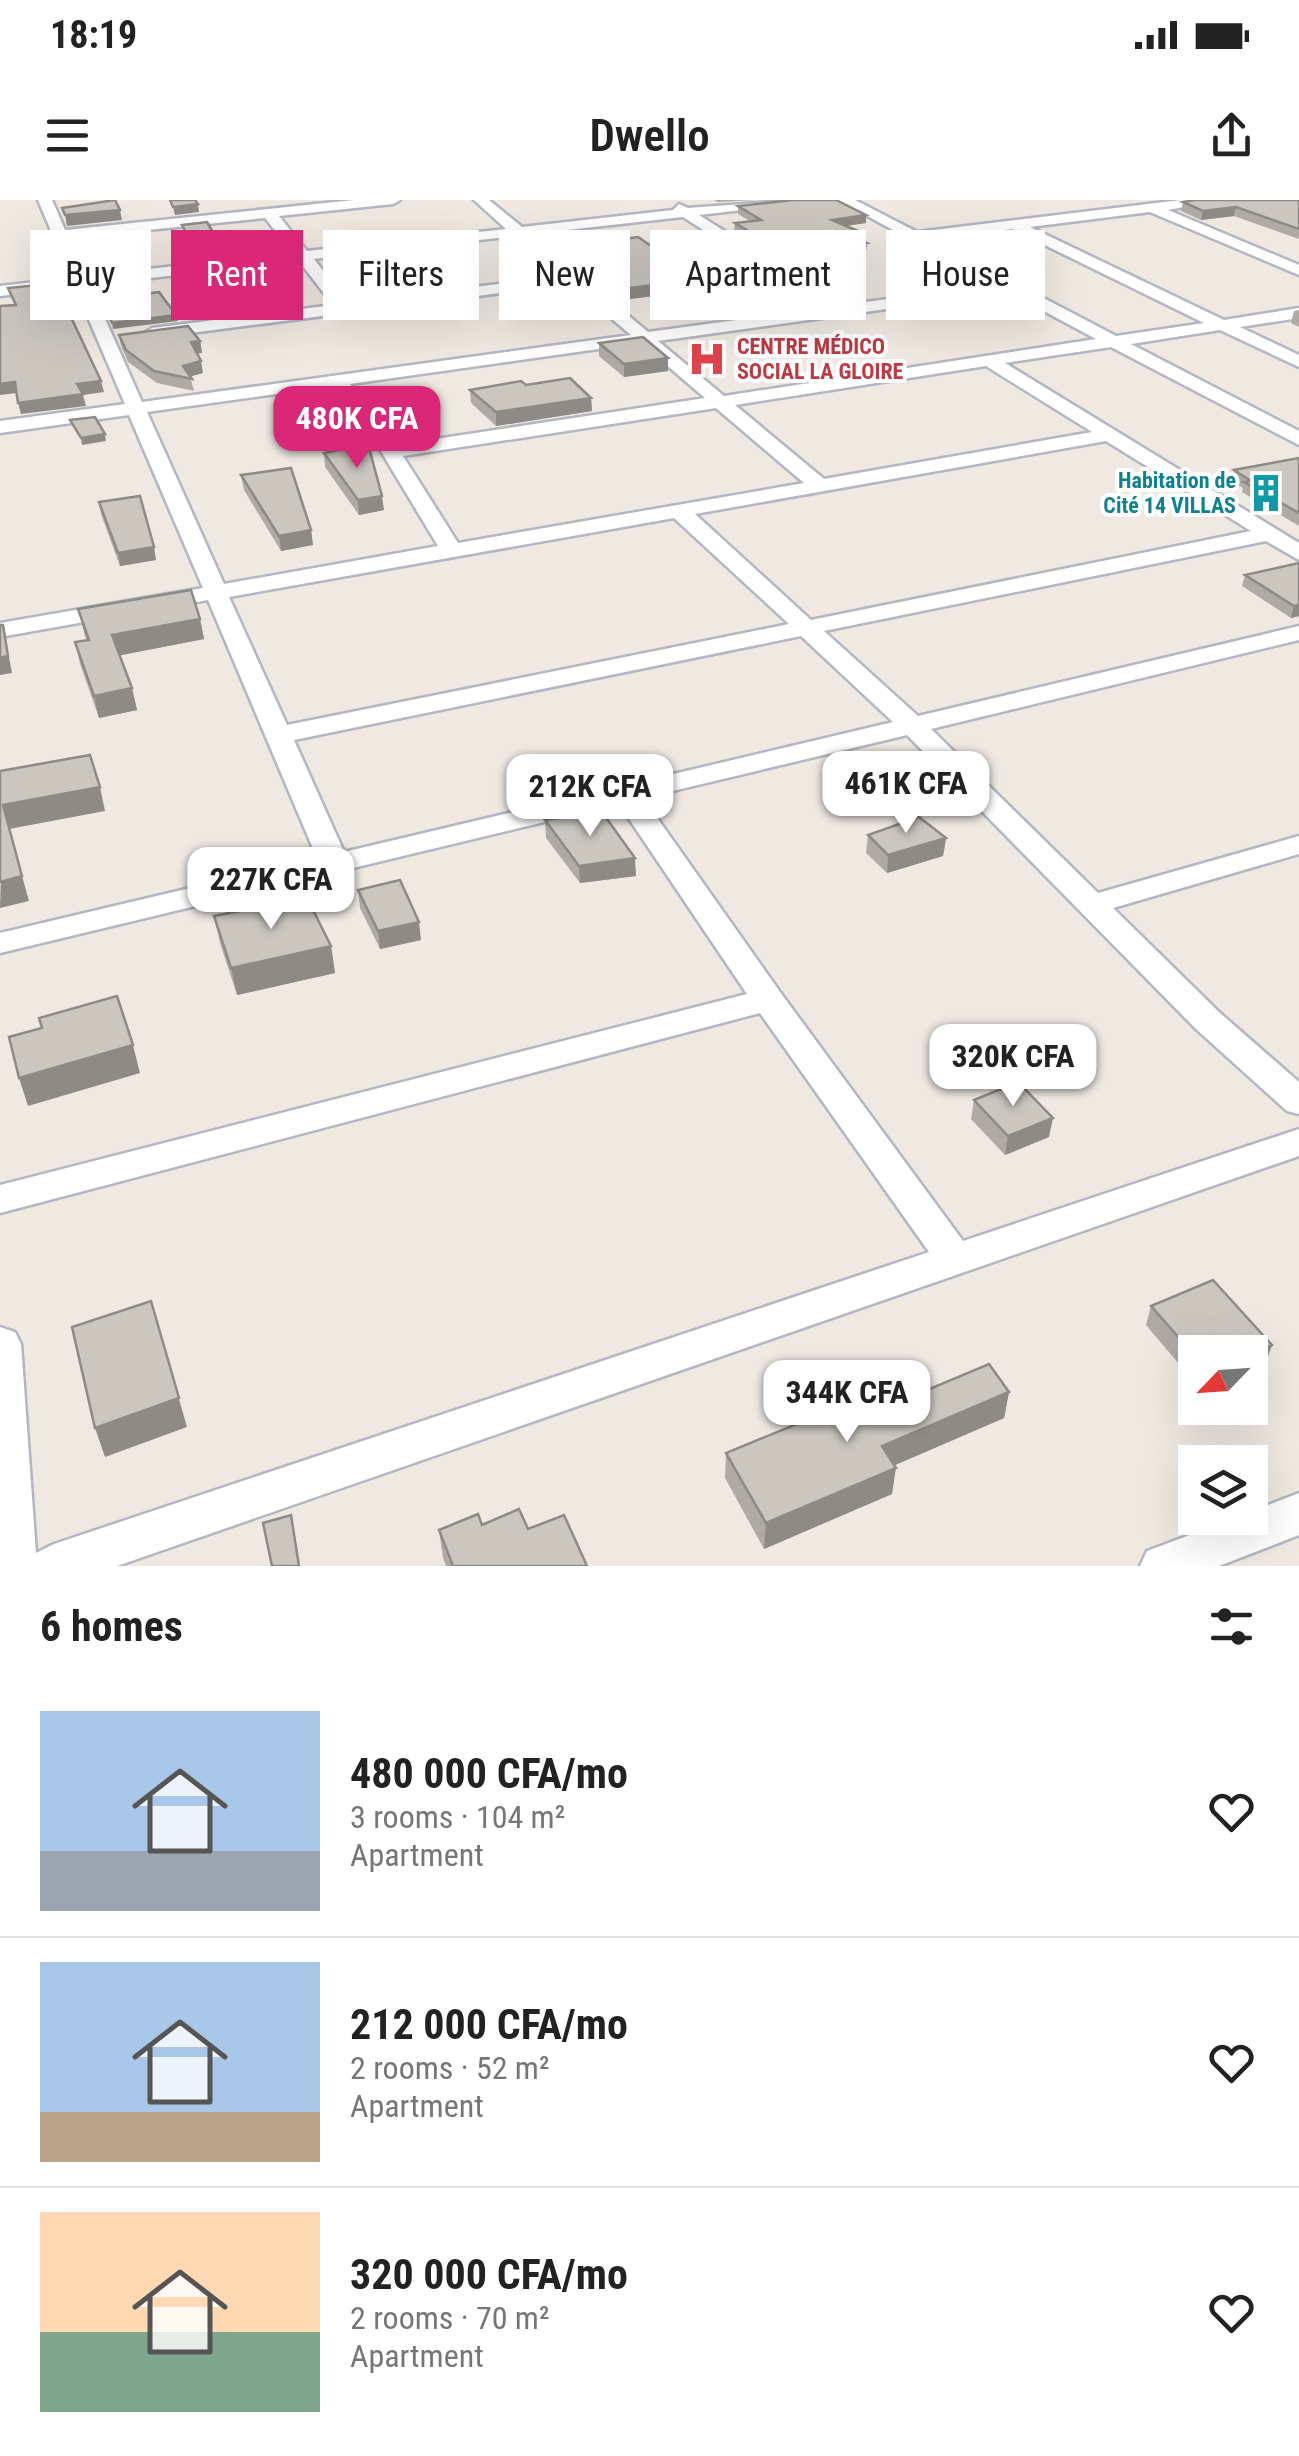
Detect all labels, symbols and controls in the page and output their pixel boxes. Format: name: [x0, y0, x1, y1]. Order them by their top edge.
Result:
text: 18:19: [50, 13, 137, 57]
icon: menu: [40, 108, 95, 163]
icon: share: [1204, 108, 1259, 163]
text: Dwello: [589, 109, 710, 162]
chip: Buy: [30, 230, 151, 320]
chip: Rent: [171, 230, 303, 320]
chip: Filters: [323, 230, 479, 320]
chip: New: [499, 230, 630, 320]
chip: Apartment: [650, 230, 866, 320]
chip: House: [886, 230, 1045, 320]
place label: CENTRE MÉDICO SOCIAL LA GLOIRE: [737, 334, 904, 384]
hospital icon: CENTRE MÉDICO SOCIAL LA GLOIRE: [686, 338, 728, 380]
pin: 480K CFA: [254, 386, 460, 471]
text: 480K CFA: [295, 399, 419, 437]
place label: Habitation de Cité 14 VILLAS: [1103, 468, 1236, 518]
building icon: Habitation de Cité 14 VILLAS: [1245, 472, 1287, 514]
pin: 461K CFA: [803, 751, 1009, 836]
pin: 212K CFA: [487, 754, 693, 839]
text: 461K CFA: [844, 764, 968, 802]
text: 212K CFA: [528, 767, 652, 805]
pin: 227K CFA: [168, 847, 374, 932]
text: 227K CFA: [209, 860, 333, 898]
pin: 320K CFA: [910, 1024, 1116, 1109]
text: 320K CFA: [951, 1037, 1075, 1075]
north arrow: [1178, 1335, 1268, 1425]
map controls: [1178, 1335, 1268, 1535]
pin: 344K CFA: [744, 1360, 950, 1445]
text: 344K CFA: [785, 1373, 909, 1411]
button: layers: [1178, 1445, 1268, 1535]
icon: filters: [1204, 1599, 1259, 1654]
text: 6 homes: [40, 1602, 183, 1651]
text: 480 000 CFA/mo: [350, 1749, 628, 1798]
icon: home: [120, 1751, 240, 1871]
icon: heart: [1204, 1784, 1259, 1839]
text: 3 rooms · 104 m²: [350, 1798, 565, 1836]
text: Apartment: [350, 1836, 484, 1874]
text: 212 000 CFA/mo: [350, 2000, 628, 2049]
icon: home: [120, 2002, 240, 2122]
icon: heart: [1204, 2035, 1259, 2090]
text: 2 rooms · 52 m²: [350, 2049, 549, 2087]
text: Apartment: [350, 2087, 484, 2125]
text: 320 000 CFA/mo: [350, 2250, 628, 2299]
icon: home: [120, 2252, 240, 2372]
icon: heart: [1204, 2285, 1259, 2340]
text: 2 rooms · 70 m²: [350, 2299, 549, 2337]
text: Apartment: [350, 2337, 484, 2375]

